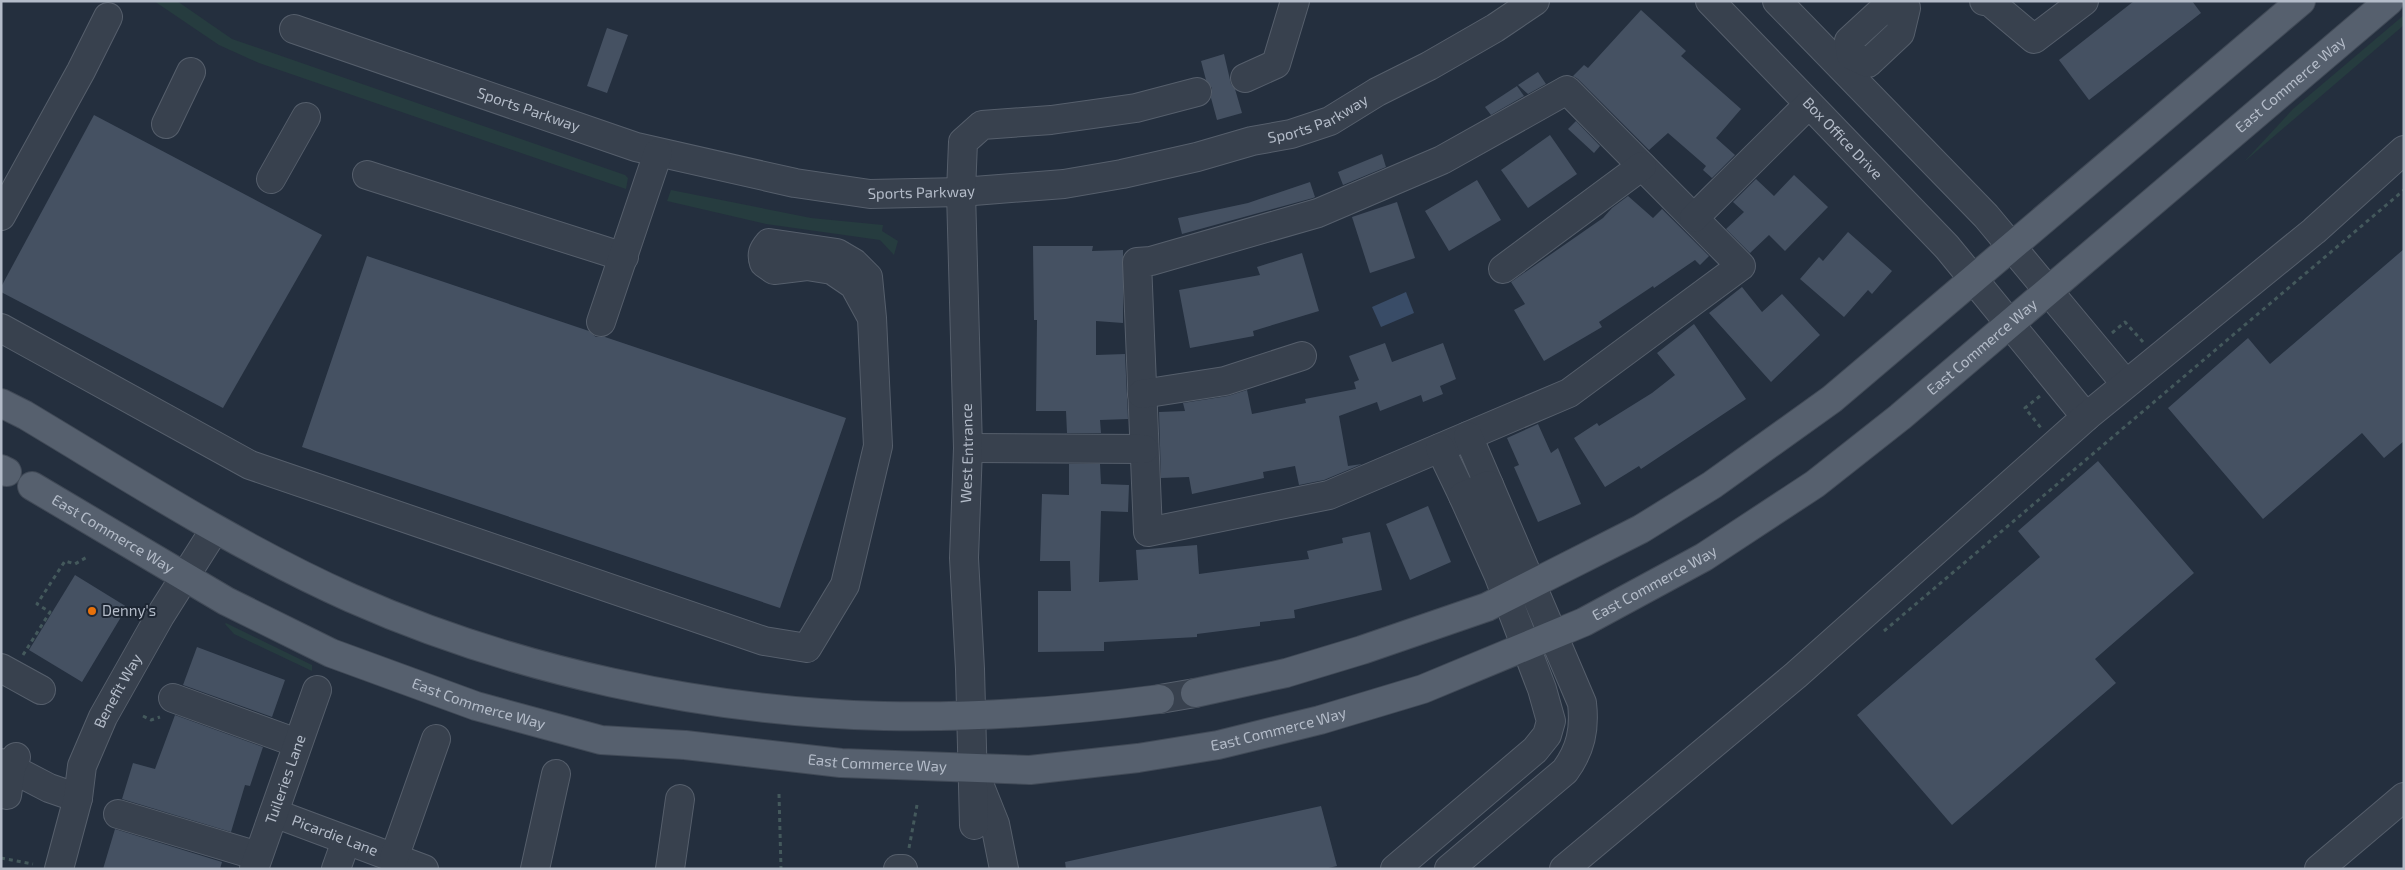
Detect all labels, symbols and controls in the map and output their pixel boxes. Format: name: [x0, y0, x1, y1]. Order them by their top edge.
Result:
street label: East Commerce Way: [2231, 32, 2349, 136]
street label: Sports Parkway: [475, 83, 583, 135]
street label: Sports Parkway: [1266, 90, 1371, 146]
street label: Box Office Drive: [1800, 93, 1887, 183]
street label: Sports Parkway: [867, 181, 976, 202]
street label: East Commerce Way: [1923, 294, 2040, 398]
street label: West Entrance: [956, 403, 976, 503]
street label: East Commerce Way: [49, 490, 178, 576]
street label: East Commerce Way: [1589, 541, 1720, 624]
place label: Denny's: [102, 601, 156, 619]
marker: Denny's: [86, 605, 98, 617]
street label: Benefit Way: [89, 650, 145, 730]
street label: East Commerce Way: [410, 673, 548, 733]
street label: East Commerce Way: [1209, 703, 1348, 754]
street label: Tuileries Lane: [261, 732, 309, 826]
street label: East Commerce Way: [807, 749, 947, 775]
street label: Picardie Lane: [290, 811, 381, 859]

